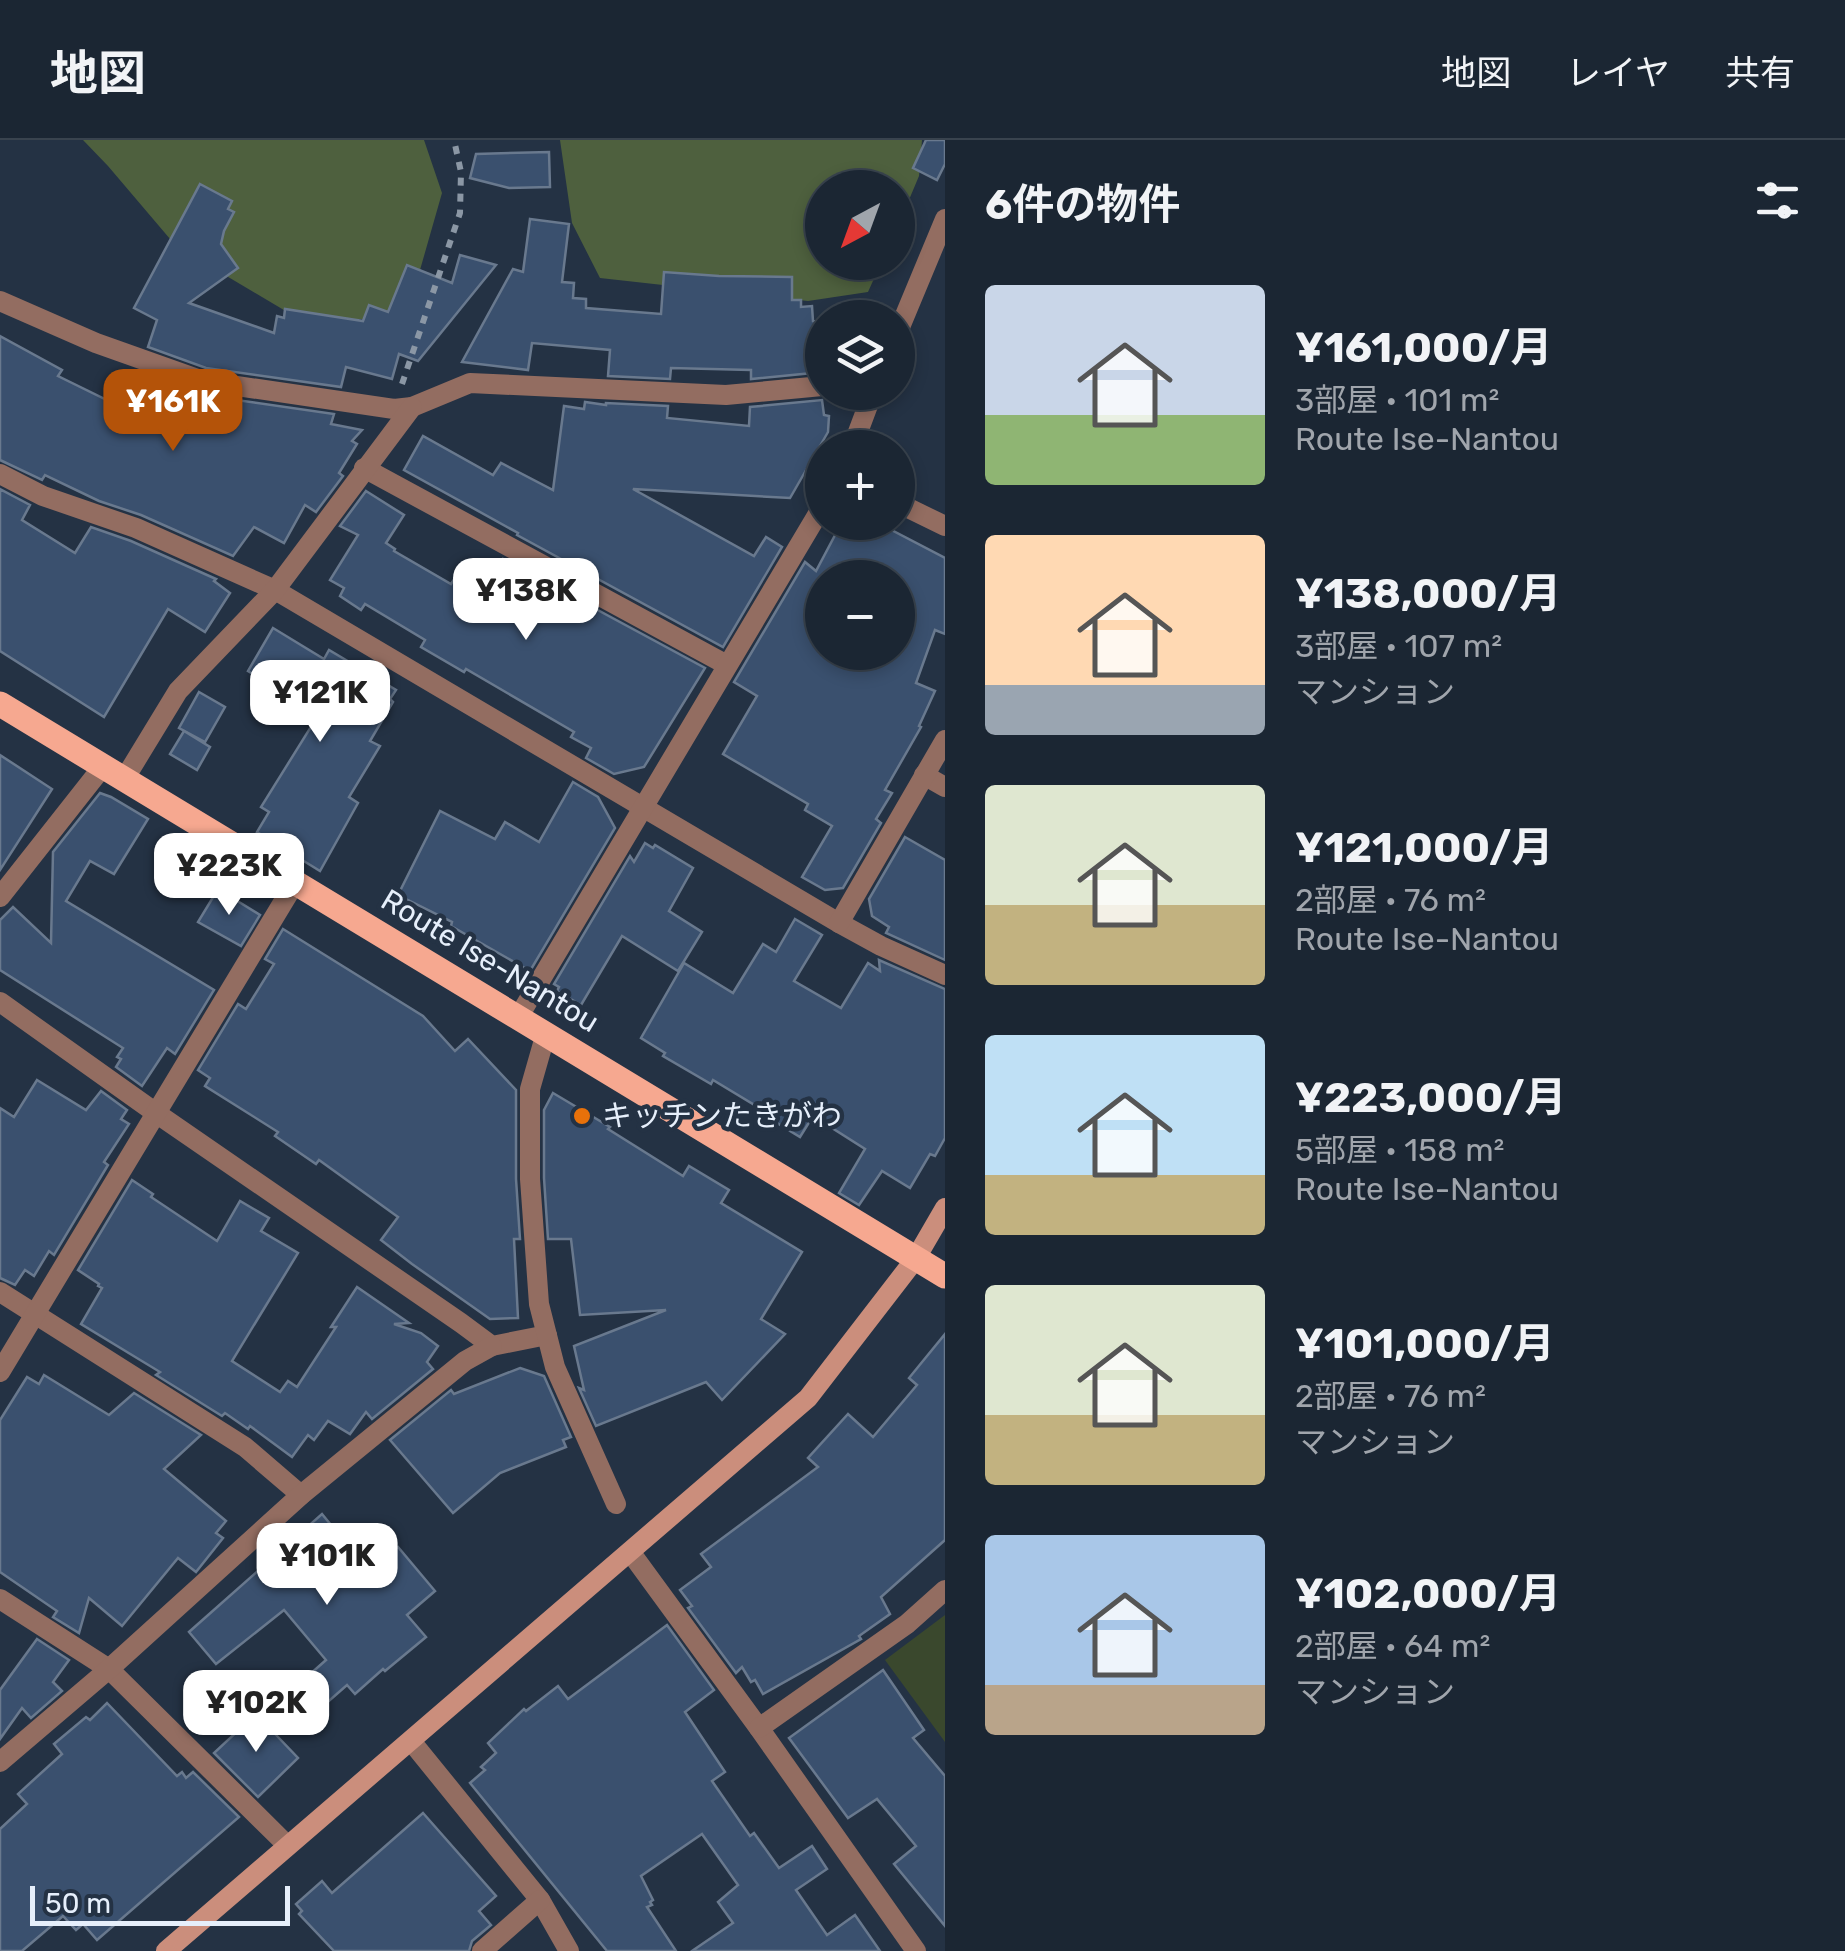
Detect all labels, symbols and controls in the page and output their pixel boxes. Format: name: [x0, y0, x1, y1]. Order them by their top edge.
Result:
text: 地図: [50, 45, 146, 102]
text: 地図: [1441, 52, 1511, 94]
text: レイヤ: [1566, 52, 1670, 94]
text: 共有: [1725, 52, 1795, 94]
north arrow: [805, 170, 915, 280]
map controls: [805, 170, 915, 670]
icon: filters: [1750, 173, 1805, 228]
text: 6件の物件: [985, 180, 1180, 230]
button: layers: [805, 300, 915, 410]
text: ¥161,000/月: [1295, 323, 1553, 373]
icon: home: [1065, 325, 1185, 445]
pin: ¥161K: [103, 369, 243, 454]
text: 3部屋 · 101 m²: [1295, 381, 1499, 419]
text: ¥161K: [125, 382, 221, 420]
text: Route Ise-Nantou: [1295, 420, 1559, 458]
button: +: [805, 430, 915, 540]
pin: ¥138K: [456, 558, 596, 643]
button: −: [805, 560, 915, 670]
text: ¥138,000/月: [1295, 569, 1561, 619]
text: ¥138K: [475, 571, 577, 609]
icon: home: [1065, 575, 1185, 695]
text: 3部屋 · 107 m²: [1295, 627, 1502, 665]
pin: ¥121K: [250, 660, 390, 745]
text: ¥121K: [272, 673, 368, 711]
text: マンション: [1295, 673, 1455, 711]
text: ¥121,000/月: [1295, 823, 1553, 873]
icon: home: [1065, 825, 1185, 945]
pin: ¥223K: [159, 833, 299, 918]
text: ¥223K: [176, 846, 282, 884]
text: 2部屋 · 76 m²: [1295, 881, 1486, 919]
street label: Route Ise-Nantou: [375, 882, 605, 1040]
text: Route Ise-Nantou: [1295, 920, 1559, 958]
text: ¥223,000/月: [1295, 1073, 1567, 1123]
icon: home: [1065, 1075, 1185, 1195]
place label: キッチンたきがわ: [602, 1098, 842, 1134]
marker: キッチンたきがわ: [571, 1105, 593, 1127]
text: 5部屋 · 158 m²: [1295, 1131, 1505, 1169]
text: Route Ise-Nantou: [1295, 1170, 1559, 1208]
text: ¥101,000/月: [1295, 1319, 1555, 1369]
icon: home: [1065, 1325, 1185, 1445]
text: 2部屋 · 76 m²: [1295, 1377, 1486, 1415]
text: マンション: [1295, 1423, 1455, 1461]
pin: ¥101K: [257, 1523, 397, 1608]
text: ¥101K: [279, 1536, 375, 1574]
text: ¥102,000/月: [1295, 1569, 1561, 1619]
icon: home: [1065, 1575, 1185, 1695]
text: 2部屋 · 64 m²: [1295, 1627, 1490, 1665]
pin: ¥102K: [186, 1670, 326, 1755]
text: マンション: [1295, 1673, 1455, 1711]
text: ¥102K: [205, 1683, 307, 1721]
scale bar: [30, 1881, 290, 1926]
text: 50 m: [45, 1887, 111, 1920]

